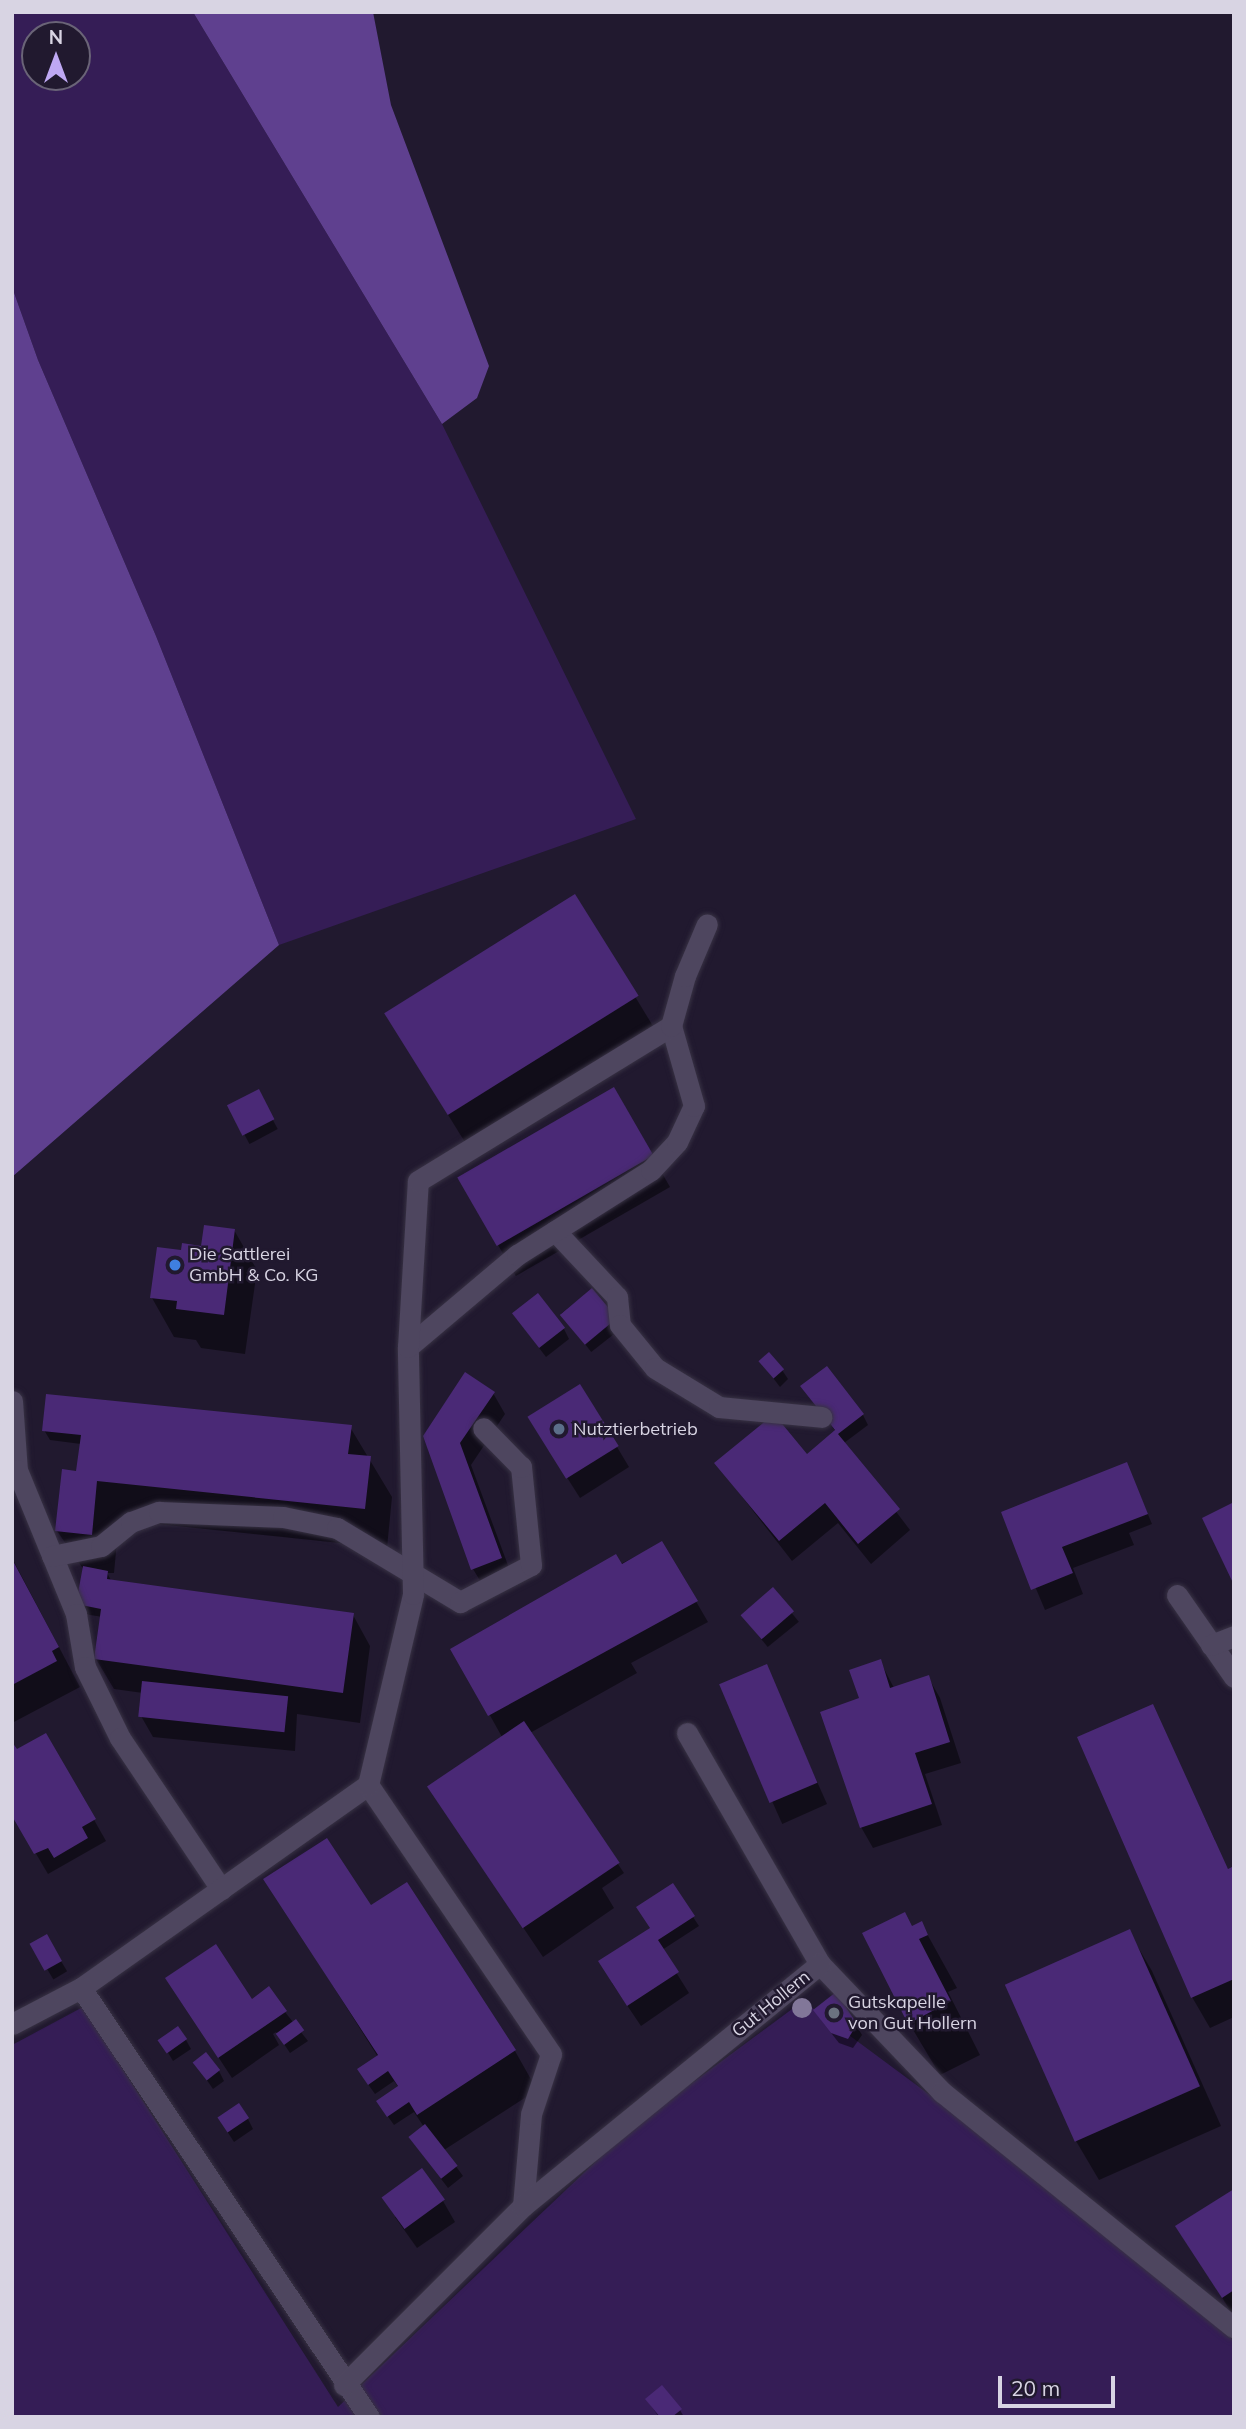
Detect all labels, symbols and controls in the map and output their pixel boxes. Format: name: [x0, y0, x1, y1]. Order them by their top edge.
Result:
north arrow: [21, 21, 91, 91]
text: N: [49, 25, 63, 49]
place label: Die Sattlerei GmbH & Co. KG: [189, 1244, 318, 1286]
marker: Die Sattlerei GmbH & Co. KG: [167, 1257, 183, 1273]
place label: Nutztierbetrieb: [573, 1418, 698, 1440]
marker: Nutztierbetrieb: [551, 1421, 567, 1437]
street label: Gut Hollern: [728, 1966, 814, 2042]
place label: Gutskapelle von Gut Hollern: [848, 1992, 977, 2035]
marker: Gutskapelle von Gut Hollern: [826, 2005, 842, 2021]
scale bar: [1001, 2362, 1118, 2406]
text: 20 m: [1011, 2375, 1060, 2401]

